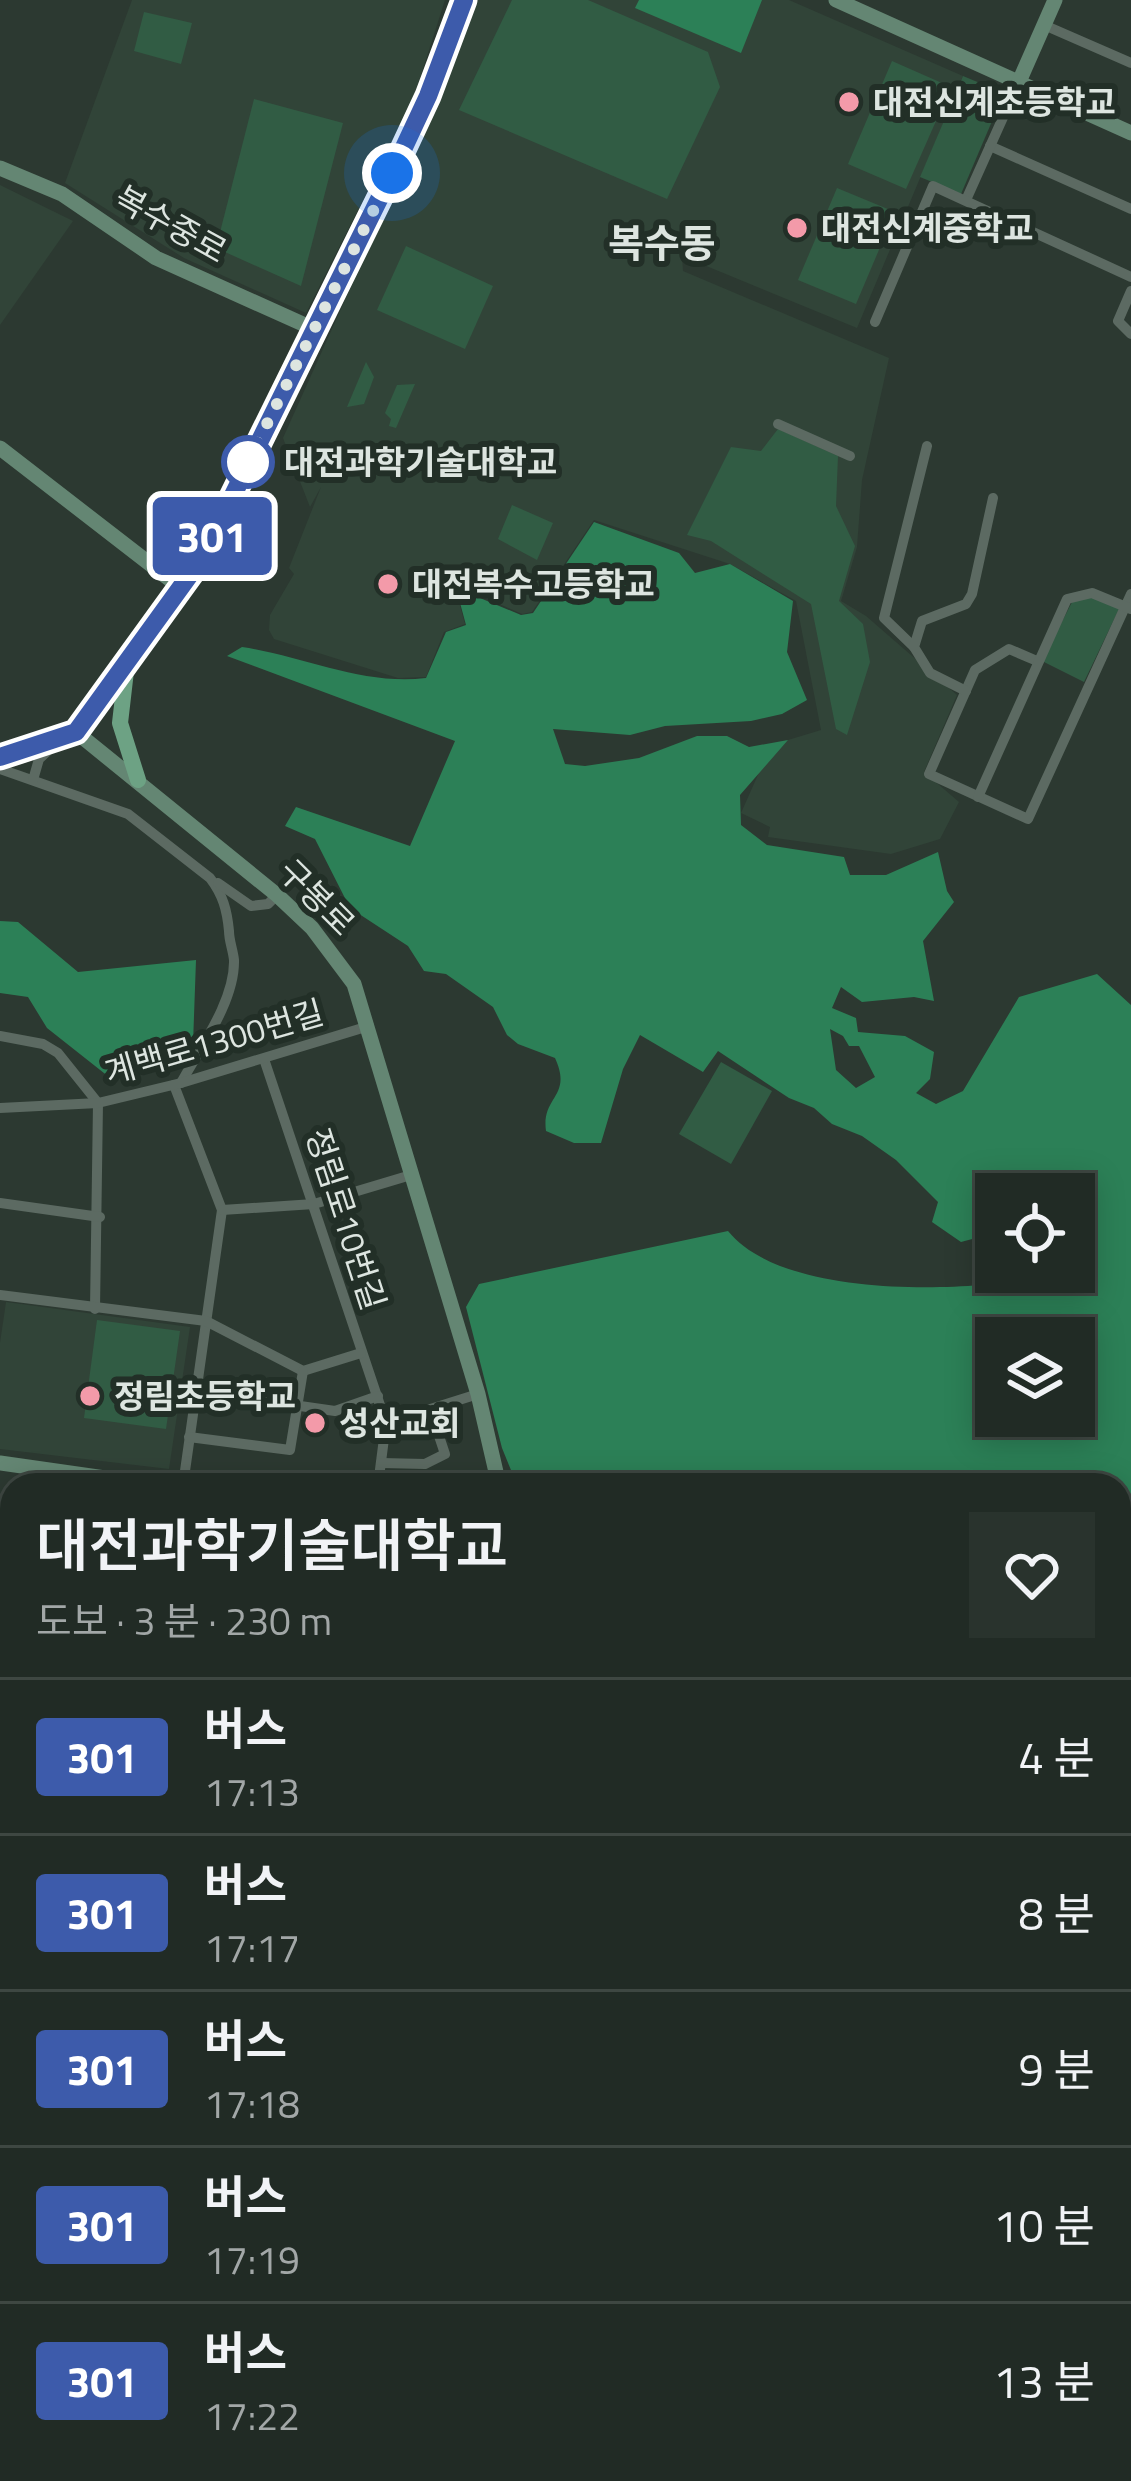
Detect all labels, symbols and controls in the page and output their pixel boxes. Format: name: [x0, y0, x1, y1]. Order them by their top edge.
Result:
place label: 대전신계초등학교: [873, 77, 1116, 127]
marker: 대전신계초등학교: [836, 89, 862, 115]
your location: [362, 143, 422, 203]
street label: 복수중로: [106, 173, 236, 275]
place label: 대전신계중학교: [821, 203, 1034, 253]
district label: 복수동: [608, 213, 716, 272]
marker: 대전신계중학교: [784, 215, 810, 241]
marker: 대전과학기술대학교: [223, 437, 273, 487]
place label: 대전과학기술대학교: [284, 437, 557, 487]
line badge: 301: [143, 497, 281, 575]
text: 301: [177, 504, 247, 568]
place label: 대전복수고등학교: [412, 559, 655, 609]
marker: 대전복수고등학교: [375, 571, 401, 597]
street label: 구봉로: [267, 847, 367, 947]
street label: 계백로1300번길: [99, 987, 329, 1097]
street label: 정림로10번길: [293, 1122, 399, 1316]
map controls: [975, 1173, 1095, 1437]
button: locate: [975, 1173, 1095, 1293]
button: layers: [975, 1317, 1095, 1437]
place label: 정림초등학교: [114, 1371, 296, 1421]
marker: 정림초등학교: [77, 1383, 103, 1409]
place label: 성산교회: [339, 1398, 460, 1448]
marker: 성산교회: [302, 1410, 328, 1436]
text: 대전과학기술대학교: [36, 1501, 508, 1588]
button: heart: [969, 1512, 1095, 1638]
text: 도보 · 3 분 · 230 m: [36, 1591, 332, 1650]
text: 버스: [204, 1694, 287, 1762]
text: 4 분: [1018, 1723, 1095, 1791]
text: 301: [67, 1725, 137, 1789]
text: 17:13: [204, 1762, 300, 1821]
text: 버스: [204, 1850, 287, 1918]
text: 8 분: [1018, 1879, 1095, 1947]
text: 301: [67, 1881, 137, 1945]
text: 17:17: [204, 1918, 300, 1977]
text: 버스: [204, 2006, 287, 2074]
text: 9 분: [1018, 2035, 1095, 2103]
text: 301: [67, 2037, 137, 2101]
text: 17:18: [204, 2074, 300, 2133]
text: 버스: [204, 2162, 287, 2230]
text: 10 분: [993, 2191, 1095, 2259]
text: 301: [67, 2193, 137, 2257]
text: 17:19: [204, 2230, 300, 2289]
text: 버스: [204, 2318, 287, 2386]
text: 13 분: [993, 2347, 1095, 2415]
text: 301: [67, 2349, 137, 2413]
text: 17:22: [204, 2386, 300, 2445]

